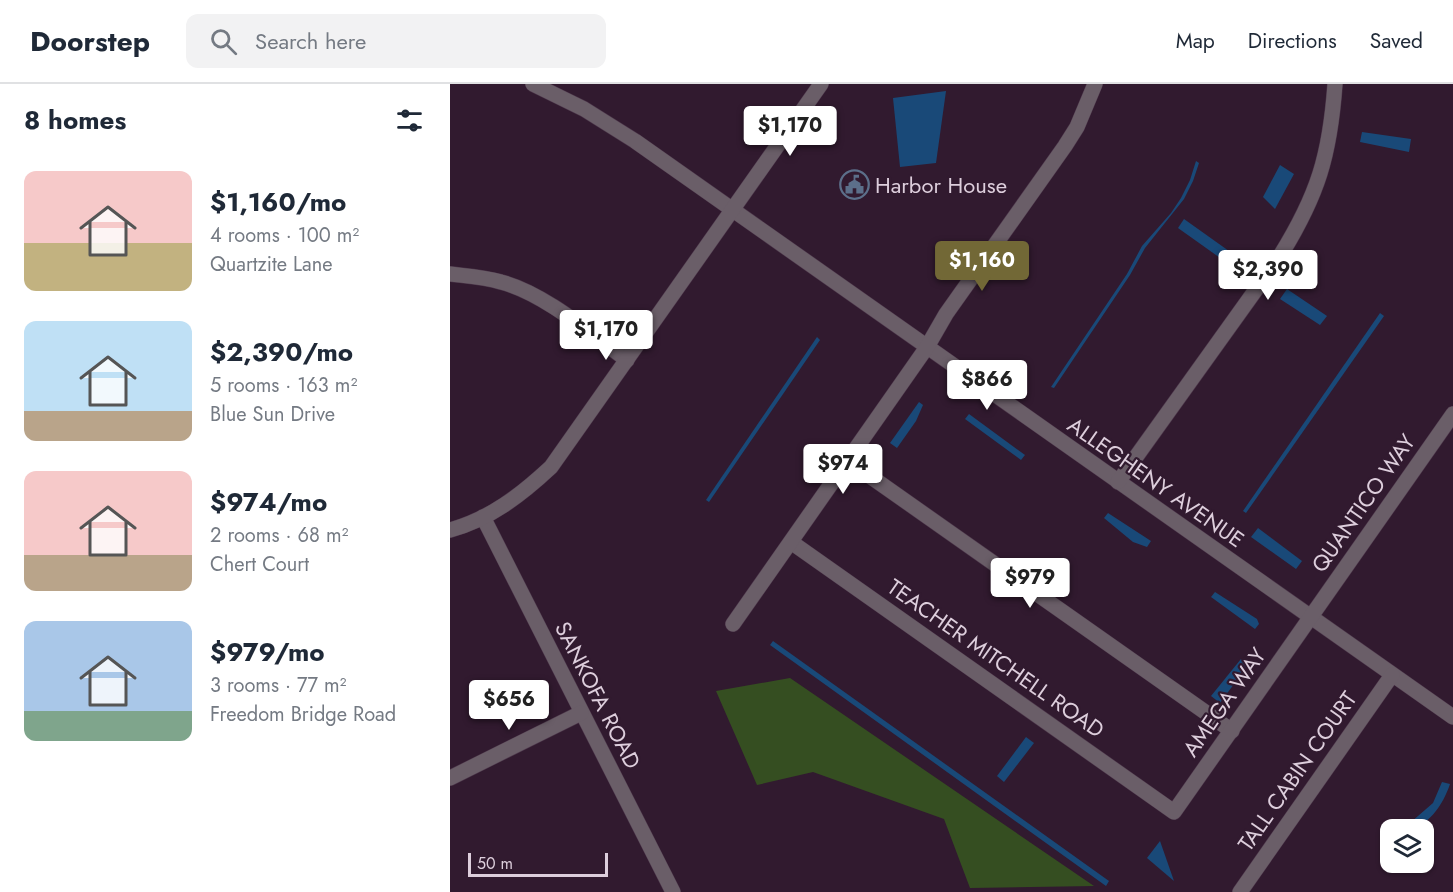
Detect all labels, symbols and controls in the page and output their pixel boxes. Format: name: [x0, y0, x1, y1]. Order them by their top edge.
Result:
search box: [186, 14, 606, 68]
text: Doorstep: [30, 21, 150, 62]
icon: search: [207, 25, 240, 58]
text: Search here: [255, 25, 366, 57]
text: Map: [1176, 26, 1215, 56]
text: Directions: [1248, 26, 1337, 56]
text: Saved: [1370, 26, 1423, 56]
text: 8 homes: [24, 101, 126, 139]
icon: filters: [393, 104, 426, 137]
pin: $1,170: [741, 106, 839, 157]
text: $1,170: [758, 111, 822, 140]
public building icon: Harbor House: [838, 169, 870, 201]
place label: Harbor House: [875, 169, 1007, 201]
text: $1,160/mo: [210, 183, 346, 221]
icon: home: [72, 195, 144, 267]
text: 4 rooms · 100 m²: [210, 221, 359, 250]
pin: $1,160: [933, 241, 1031, 292]
text: $1,160: [949, 246, 1015, 275]
text: Quartzite Lane: [210, 250, 333, 279]
pin: $2,390: [1219, 250, 1317, 301]
text: $2,390: [1232, 255, 1304, 284]
pin: $1,170: [557, 310, 655, 361]
text: $1,170: [574, 315, 638, 344]
text: $2,390/mo: [210, 333, 353, 371]
icon: home: [72, 345, 144, 417]
pin: $866: [951, 360, 1023, 411]
text: $866: [961, 365, 1013, 394]
text: 5 rooms · 163 m²: [210, 371, 357, 400]
text: Blue Sun Drive: [210, 400, 335, 429]
street label: ALLEGHENY AVENUE: [1061, 409, 1251, 555]
street label: QUANTICO WAY: [1303, 427, 1423, 579]
pin: $974: [807, 444, 879, 495]
text: $974: [817, 449, 869, 478]
text: $974/mo: [210, 483, 327, 521]
icon: home: [72, 495, 144, 567]
text: 2 rooms · 68 m²: [210, 521, 348, 550]
text: Chert Court: [210, 550, 309, 579]
pin: $979: [994, 558, 1066, 609]
text: $979: [1005, 563, 1055, 592]
street label: TEACHER MITCHELL ROAD: [881, 571, 1111, 745]
street label: SANKOFA ROAD: [547, 616, 649, 774]
text: $979/mo: [210, 633, 325, 671]
street label: AMEGA WAY: [1175, 640, 1274, 763]
icon: home: [72, 645, 144, 717]
text: 3 rooms · 77 m²: [210, 671, 347, 700]
pin: $656: [473, 680, 545, 731]
street label: TALL CABIN COURT: [1230, 684, 1365, 857]
text: $656: [483, 685, 535, 714]
text: Freedom Bridge Road: [210, 700, 396, 729]
map controls: [1380, 819, 1434, 873]
button: layers: [1380, 819, 1434, 873]
scale bar: [468, 850, 608, 878]
text: 50 m: [477, 852, 513, 875]

